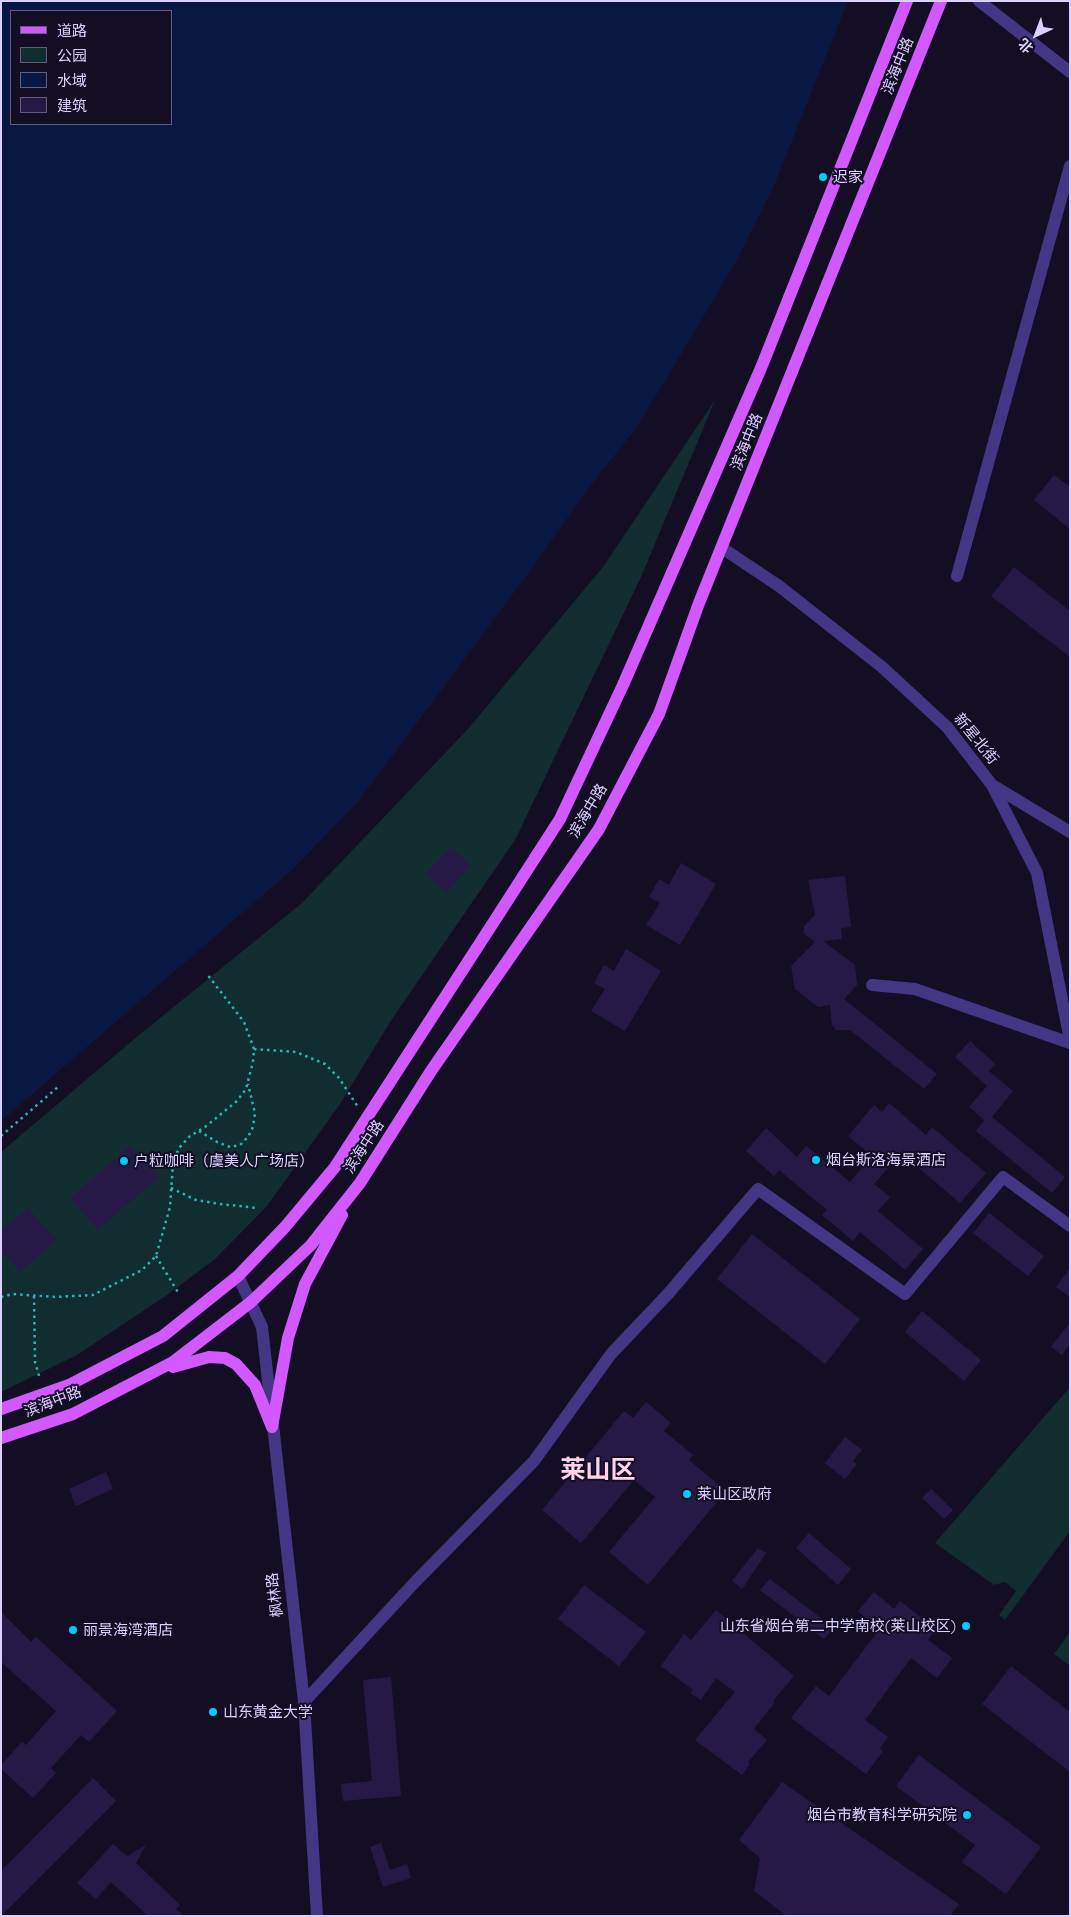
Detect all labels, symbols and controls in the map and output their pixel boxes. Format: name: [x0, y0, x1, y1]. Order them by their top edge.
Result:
legend: [10, 10, 172, 125]
north arrow: [1011, 10, 1061, 60]
text: 道路: [57, 21, 87, 40]
street label: 滨海中路: [878, 35, 918, 97]
text: 北: [1015, 35, 1037, 57]
text: 公园: [57, 46, 87, 65]
text: 水域: [57, 71, 87, 90]
text: 建筑: [57, 96, 87, 115]
place label: 迟家: [833, 168, 863, 186]
marker: 迟家: [817, 171, 829, 183]
street label: 滨海中路: [727, 411, 767, 473]
street label: 新星北街: [950, 710, 1002, 768]
street label: 滨海中路: [565, 781, 611, 841]
street label: 滨海中路: [340, 1117, 388, 1177]
place label: 烟台斯洛海景酒店: [826, 1151, 946, 1169]
place label: 户粒咖啡（虞美人广场店）: [134, 1152, 314, 1170]
marker: 烟台斯洛海景酒店: [810, 1154, 822, 1166]
marker: 户粒咖啡（虞美人广场店）: [118, 1155, 130, 1167]
street label: 滨海中路: [22, 1383, 84, 1421]
district label: 莱山区: [561, 1455, 635, 1485]
place label: 莱山区政府: [697, 1485, 772, 1503]
marker: 莱山区政府: [681, 1488, 693, 1500]
street label: 枫林路: [263, 1572, 287, 1618]
place label: 山东省烟台第二中学南校(莱山校区): [720, 1617, 956, 1635]
marker: 山东省烟台第二中学南校(莱山校区): [960, 1620, 972, 1632]
place label: 丽景海湾酒店: [83, 1621, 173, 1639]
marker: 丽景海湾酒店: [67, 1624, 79, 1636]
place label: 山东黄金大学: [223, 1703, 313, 1721]
marker: 山东黄金大学: [207, 1706, 219, 1718]
place label: 烟台市教育科学研究院: [807, 1806, 957, 1824]
marker: 烟台市教育科学研究院: [961, 1809, 973, 1821]

